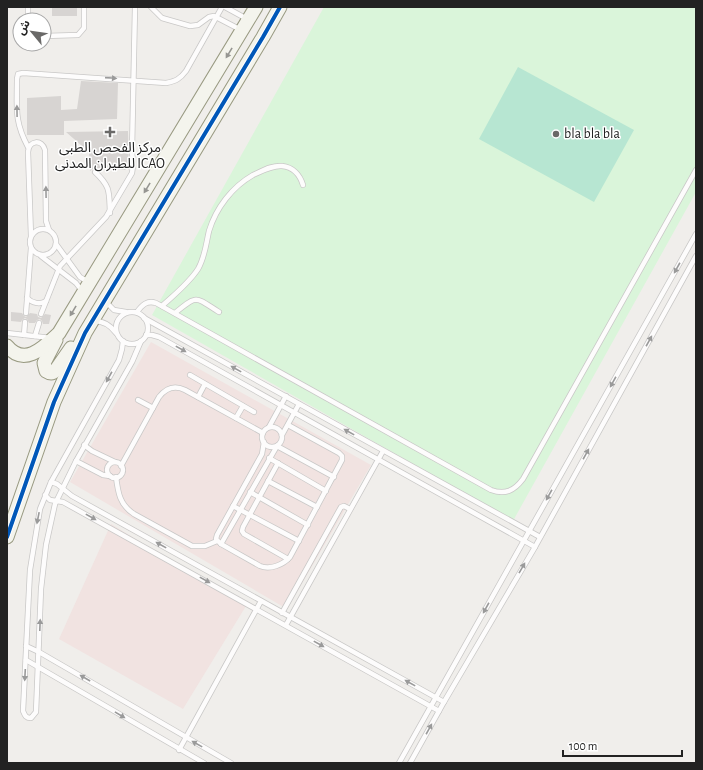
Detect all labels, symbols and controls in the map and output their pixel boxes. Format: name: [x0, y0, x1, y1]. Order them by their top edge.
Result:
north arrow: [12, 12, 52, 52]
text: ش: [15, 18, 33, 37]
one-way arrow: [225, 47, 232, 59]
one-way arrow: [105, 75, 117, 82]
one-way arrow: [14, 104, 20, 117]
marker: مركز الفحص الطبى للطيران المدنى ICAO: [104, 126, 116, 138]
place label: bla bla bla: [564, 127, 621, 141]
marker: bla bla bla: [551, 129, 561, 139]
place label: مركز الفحص الطبى للطيران المدنى ICAO: [55, 141, 165, 172]
one-way arrow: [143, 183, 151, 193]
one-way arrow: [43, 185, 49, 198]
one-way arrow: [673, 263, 680, 274]
one-way arrow: [69, 305, 76, 317]
one-way arrow: [645, 335, 652, 347]
one-way arrow: [176, 346, 187, 353]
one-way arrow: [230, 365, 242, 372]
one-way arrow: [105, 371, 112, 383]
one-way arrow: [610, 376, 616, 388]
one-way arrow: [343, 428, 355, 435]
one-way arrow: [582, 449, 589, 460]
one-way arrow: [546, 489, 552, 501]
one-way arrow: [34, 512, 40, 524]
one-way arrow: [85, 514, 97, 521]
one-way arrow: [155, 542, 167, 549]
one-way arrow: [519, 562, 526, 574]
one-way arrow: [199, 577, 211, 584]
one-way arrow: [482, 602, 489, 614]
one-way arrow: [37, 618, 43, 631]
one-way arrow: [313, 640, 324, 647]
one-way arrow: [22, 669, 28, 682]
one-way arrow: [79, 675, 91, 682]
one-way arrow: [404, 680, 415, 687]
one-way arrow: [115, 711, 125, 719]
one-way arrow: [426, 723, 433, 735]
scale bar: [563, 732, 682, 758]
text: 100 m: [569, 740, 597, 752]
one-way arrow: [191, 741, 203, 747]

